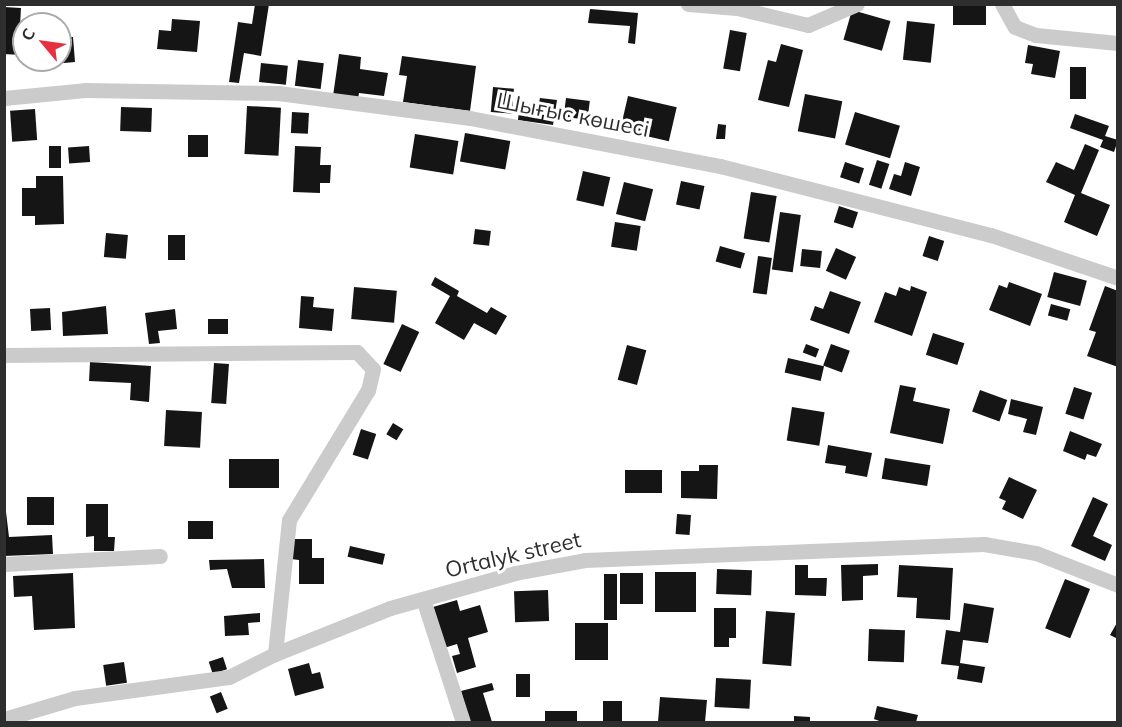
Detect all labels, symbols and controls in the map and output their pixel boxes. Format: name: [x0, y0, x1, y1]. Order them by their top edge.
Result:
north arrow: [12, 12, 72, 72]
text: С: [17, 25, 39, 44]
street label: Шығыс көшесі: [494, 87, 652, 143]
street label: Ortalyk street: [443, 527, 583, 583]

